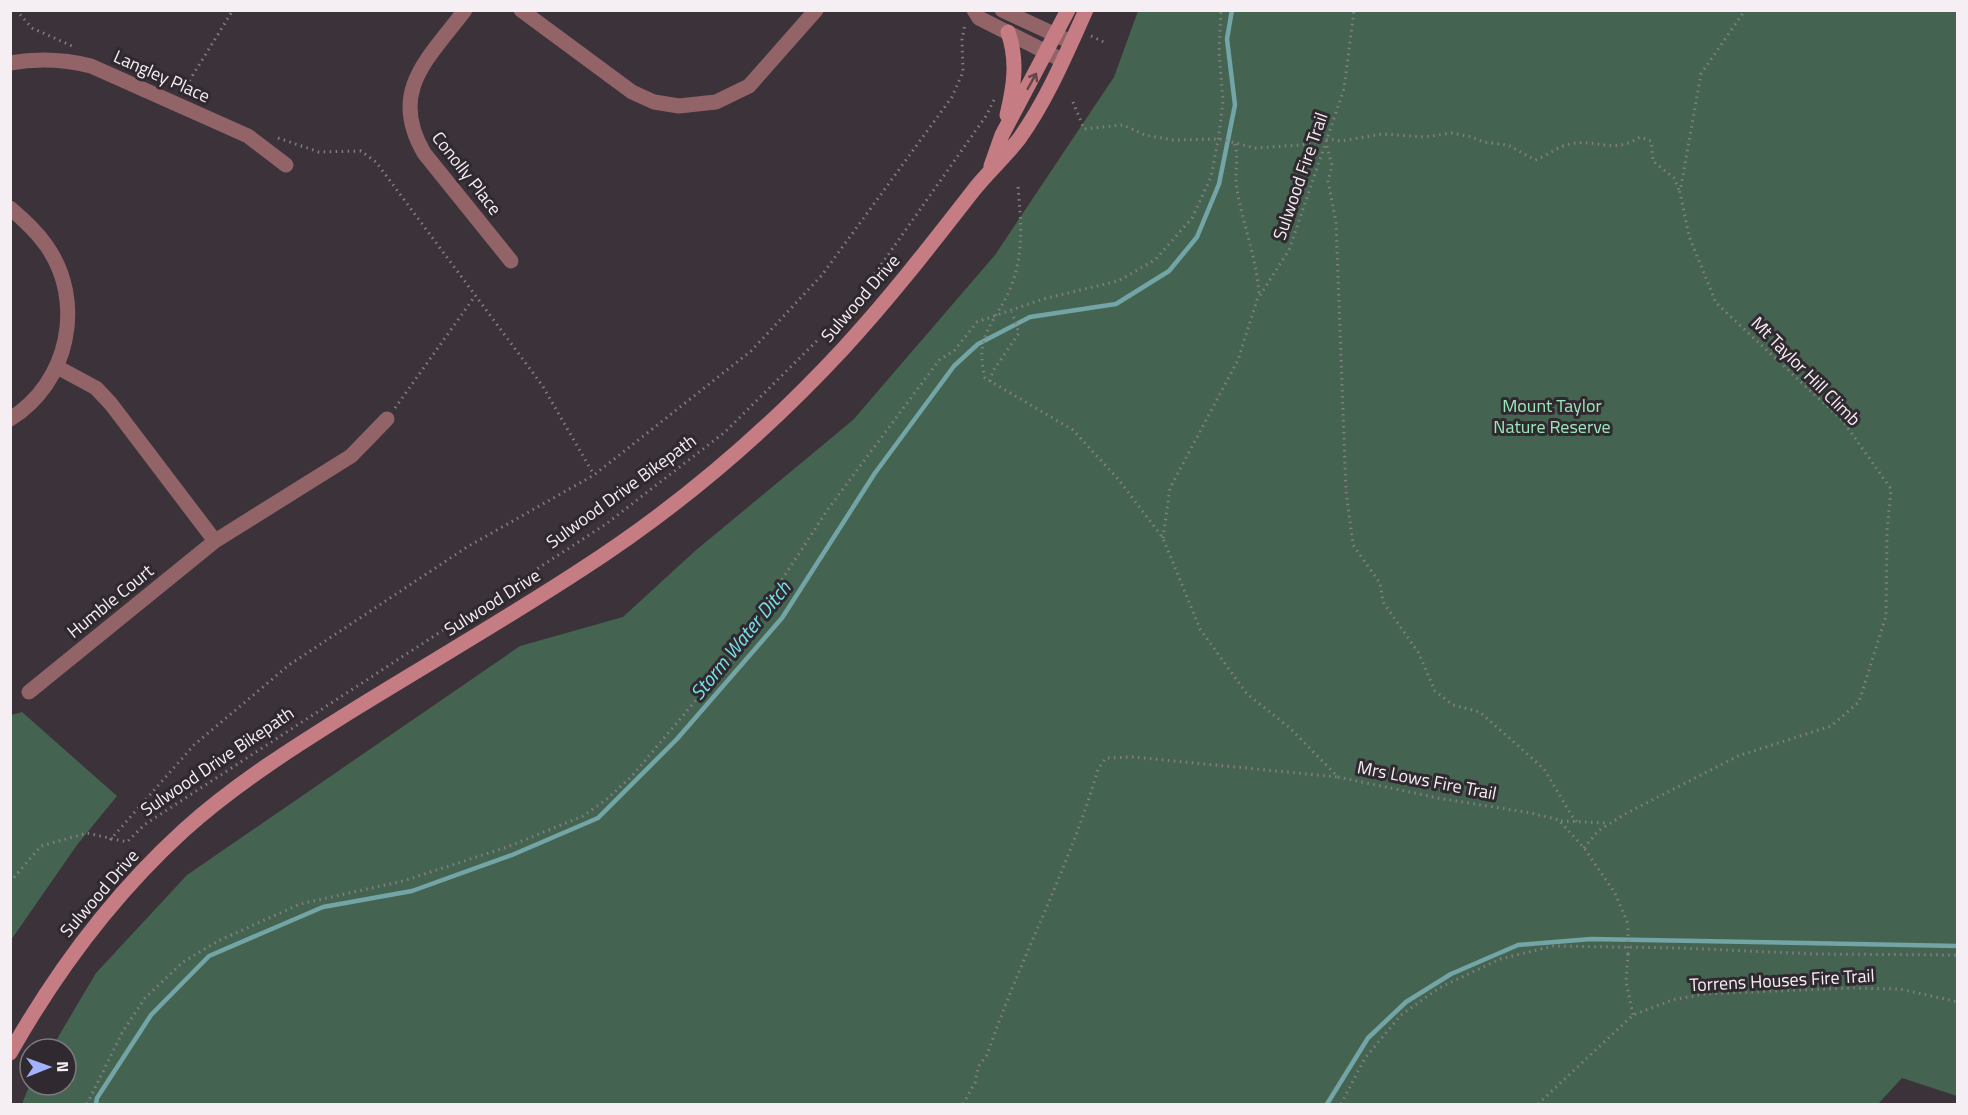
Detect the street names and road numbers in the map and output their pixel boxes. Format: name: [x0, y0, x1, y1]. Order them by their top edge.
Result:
street label: Langley Place: [109, 43, 215, 109]
street label: Sulwood Fire Trail: [1266, 109, 1334, 243]
street label: Conolly Place: [426, 125, 508, 221]
street label: Sulwood Drive: [814, 248, 906, 348]
street label: Mt Taylor Hill Climb: [1745, 310, 1867, 432]
street label: Sulwood Drive Bikepath: [540, 427, 702, 555]
street label: Humble Court: [61, 557, 160, 644]
street label: Sulwood Drive: [439, 562, 545, 642]
street label: Sulwood Drive Bikepath: [135, 700, 299, 822]
street label: Mrs Lows Fire Trail: [1355, 753, 1499, 807]
street label: Sulwood Drive: [53, 843, 145, 943]
street label: Torrens Houses Fire Trail: [1689, 962, 1875, 998]

